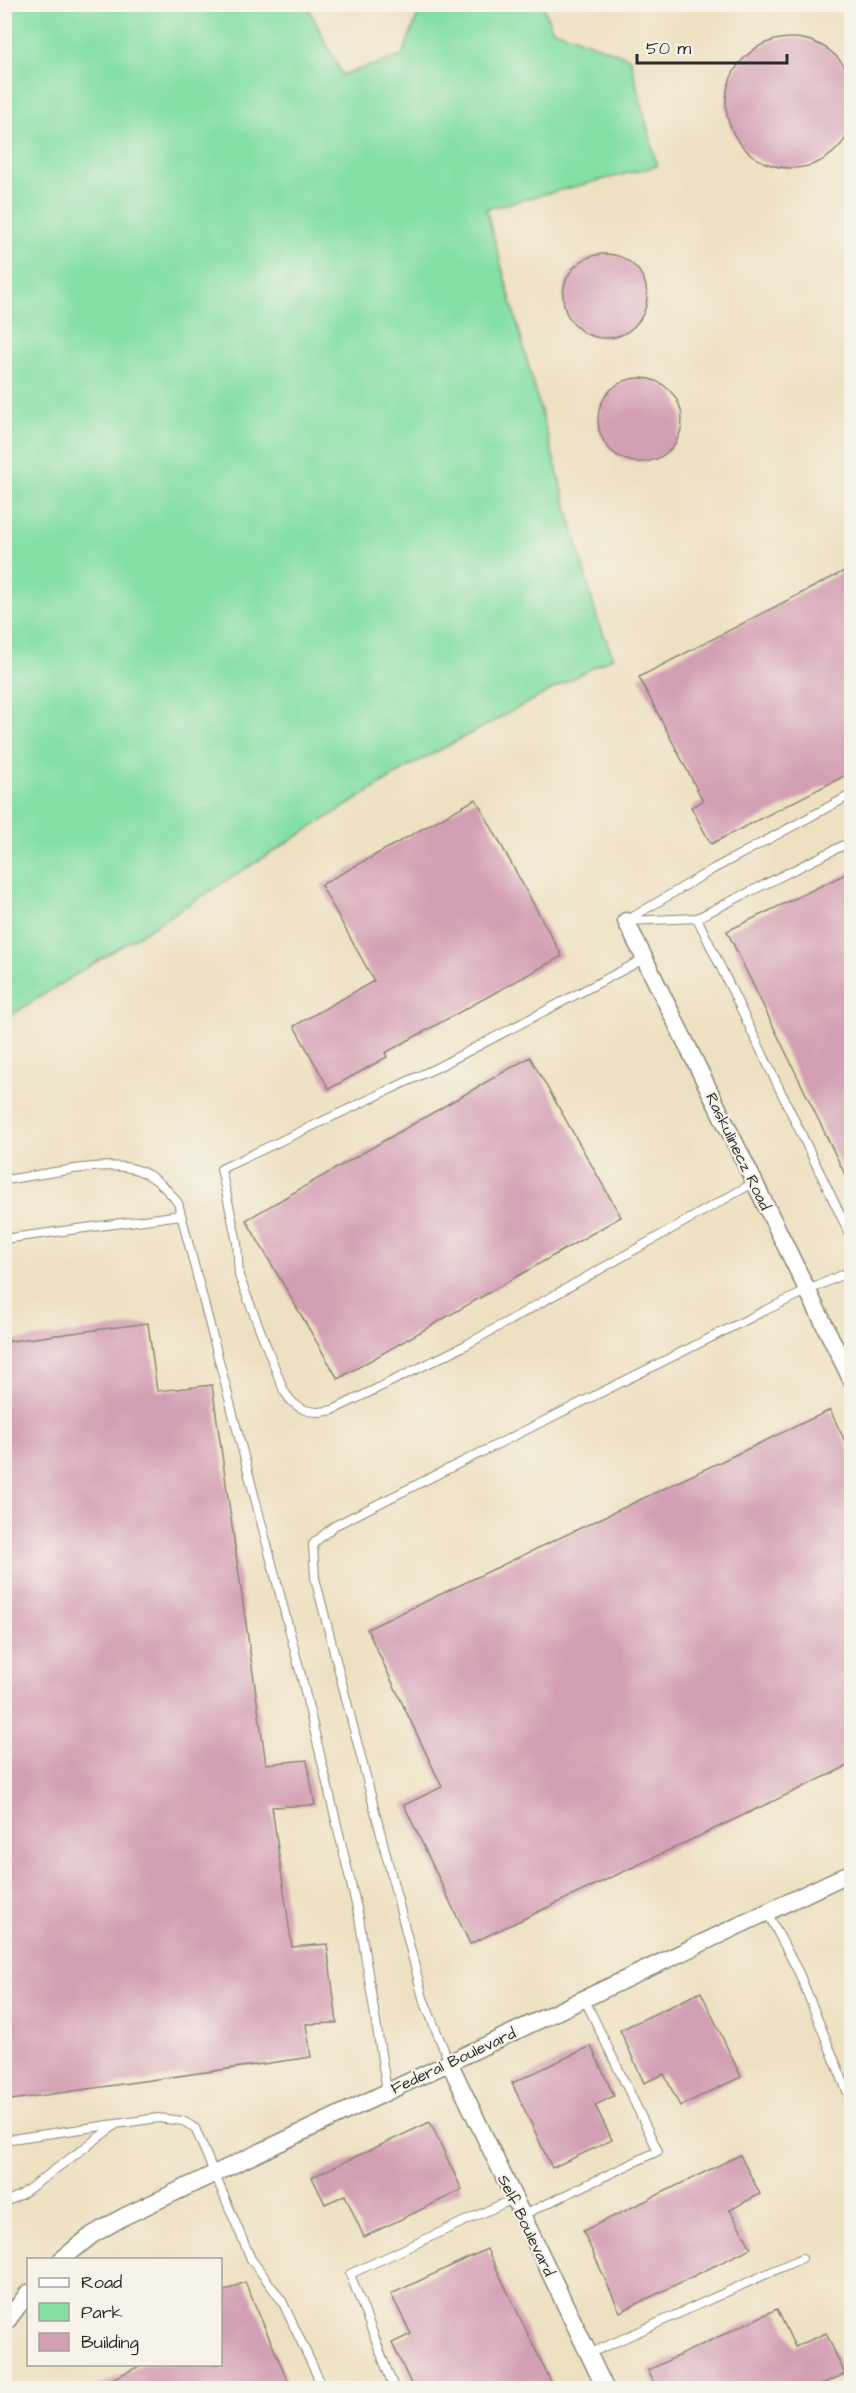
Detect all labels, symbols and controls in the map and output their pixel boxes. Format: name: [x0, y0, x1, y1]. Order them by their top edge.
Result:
scale bar: [637, 27, 787, 65]
text: 50 m: [646, 36, 691, 61]
street label: Raskulinecz Road: [700, 1089, 776, 1214]
street label: Federal Boulevard: [387, 2022, 520, 2100]
street label: Self Boulevard: [492, 2171, 560, 2280]
legend: [27, 2258, 222, 2366]
text: Road: [81, 2270, 122, 2295]
text: Park: [81, 2300, 123, 2325]
text: Building: [81, 2330, 139, 2356]

